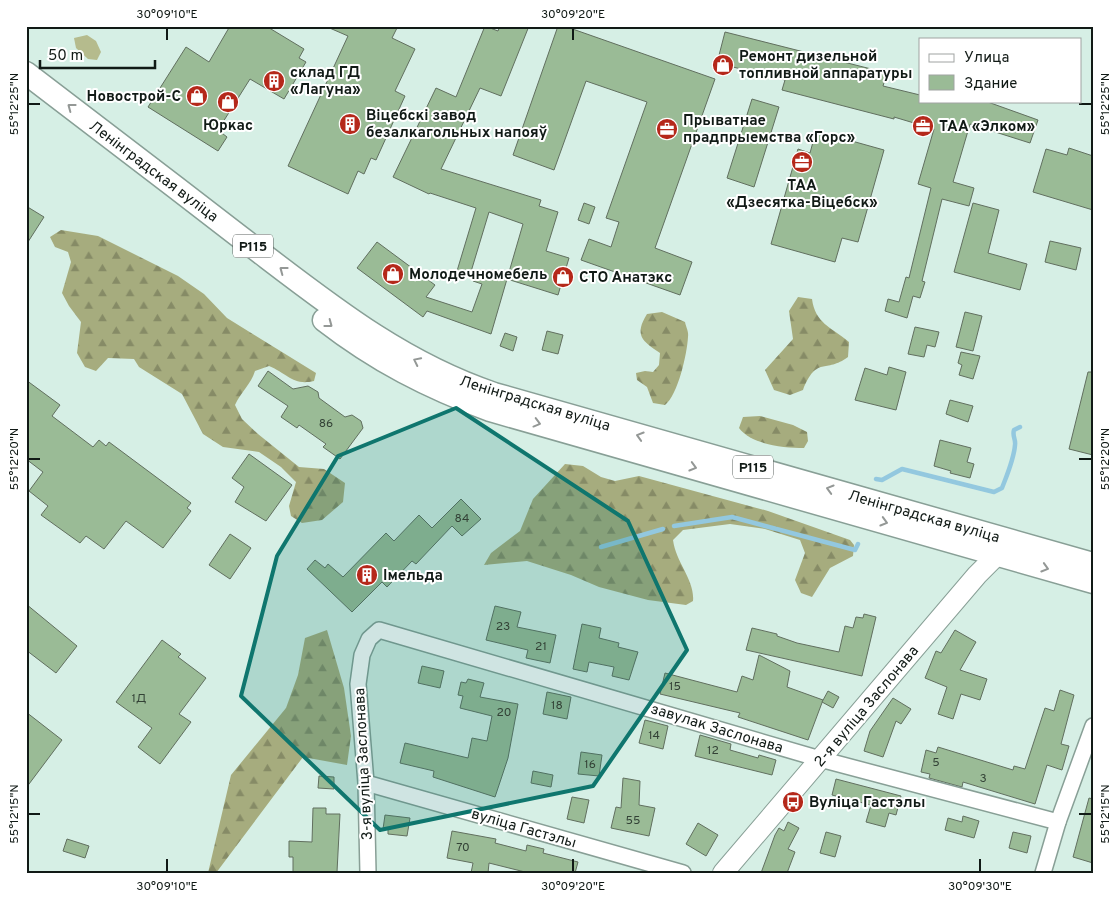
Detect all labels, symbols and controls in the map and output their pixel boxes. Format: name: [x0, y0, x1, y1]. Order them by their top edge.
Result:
text: 30°09'10"E: [136, 7, 198, 23]
text: 30°09'20"E: [541, 7, 605, 23]
scale bar: [40, 38, 155, 70]
legend: [919, 38, 1082, 102]
text: 50 m: [48, 47, 83, 66]
place label: Ремонт дизельной топливной аппаратуры: [739, 48, 912, 84]
text: Улица: [964, 49, 1009, 68]
shop icon: Ремонт дизельной топливной аппаратуры: [711, 53, 735, 77]
place label: склад ГД «Лагуна»: [290, 64, 361, 100]
building icon: склад ГД «Лагуна»: [262, 69, 286, 93]
text: 55°12'25"N: [7, 73, 23, 135]
text: 55°12'25"N: [1098, 73, 1114, 135]
text: Здание: [964, 75, 1017, 94]
shop icon: Новострой-С: [185, 84, 209, 108]
place label: Новострой-С: [87, 88, 181, 107]
shop icon: Юркас: [216, 90, 240, 114]
one-way arrow: [67, 104, 77, 113]
place label: Віцебскі завод безалкагольных напояў: [366, 107, 548, 143]
building icon: Віцебскі завод безалкагольных напояў: [338, 112, 362, 136]
place label: Прыватнае прадпрыемства «Горс»: [683, 112, 855, 148]
office icon: ТАА «Элком»: [911, 114, 935, 138]
street label: Ленінградская вуліца: [85, 117, 221, 227]
place label: Юркас: [203, 117, 253, 136]
office icon: Прыватнае прадпрыемства «Горс»: [655, 117, 679, 141]
place label: ТАА «Элком»: [939, 118, 1035, 137]
office icon: ТАА «Дзесятка-Віцебск»: [790, 150, 814, 174]
place label: ТАА «Дзесятка-Віцебск»: [726, 177, 878, 213]
road number: Р115: [233, 235, 273, 258]
shop icon: Молодечномебель: [381, 262, 405, 286]
shop icon: СТО Анатэкс: [551, 265, 575, 289]
place label: Молодечномебель: [409, 266, 547, 285]
one-way arrow: [280, 267, 289, 275]
place label: СТО Анатэкс: [579, 269, 672, 288]
one-way arrow: [323, 318, 333, 327]
one-way arrow: [413, 357, 422, 368]
street label: Ленінградская вуліца: [457, 372, 612, 436]
house number: 86: [319, 416, 333, 432]
one-way arrow: [532, 417, 540, 427]
text: 55°12'20"N: [7, 428, 23, 490]
text: 55°12'20"N: [1098, 428, 1114, 490]
one-way arrow: [636, 431, 644, 441]
road number: Р115: [733, 456, 773, 478]
one-way arrow: [688, 462, 696, 472]
one-way arrow: [826, 484, 834, 494]
street label: Ленінградская вуліца: [846, 487, 1002, 548]
house number: 84: [455, 511, 469, 527]
one-way arrow: [880, 516, 888, 526]
building icon: Імельда: [355, 563, 379, 587]
one-way arrow: [1040, 563, 1049, 573]
place label: Імельда: [383, 567, 443, 586]
house number: 23: [496, 619, 510, 635]
house number: 21: [535, 639, 547, 655]
street label: 2-я вуліца Заслонава: [811, 642, 924, 772]
house number: 15: [669, 679, 681, 695]
street label: 3-я вуліца Заслонава: [351, 687, 378, 841]
house number: 1Д: [132, 691, 146, 707]
house number: 18: [551, 698, 563, 714]
street label: завулак Заслонава: [648, 700, 785, 759]
house number: 20: [496, 705, 512, 721]
house number: 14: [648, 728, 660, 744]
house number: 12: [707, 743, 719, 759]
house number: 5: [932, 755, 940, 771]
house number: 16: [584, 757, 596, 773]
house number: 3: [979, 771, 987, 787]
text: 55°12'15"N: [7, 784, 23, 844]
text: 55°12'15"N: [1098, 784, 1114, 844]
bus stop icon: Вуліца Гастэлы: [781, 790, 805, 814]
place label: Вуліца Гастэлы: [809, 794, 925, 813]
street label: вуліца Гастэлы: [469, 805, 578, 854]
house number: 55: [626, 813, 640, 829]
house number: 70: [456, 840, 470, 856]
text: 30°09'10"E: [136, 879, 198, 895]
text: 30°09'20"E: [541, 879, 605, 895]
text: 30°09'30"E: [948, 879, 1012, 895]

